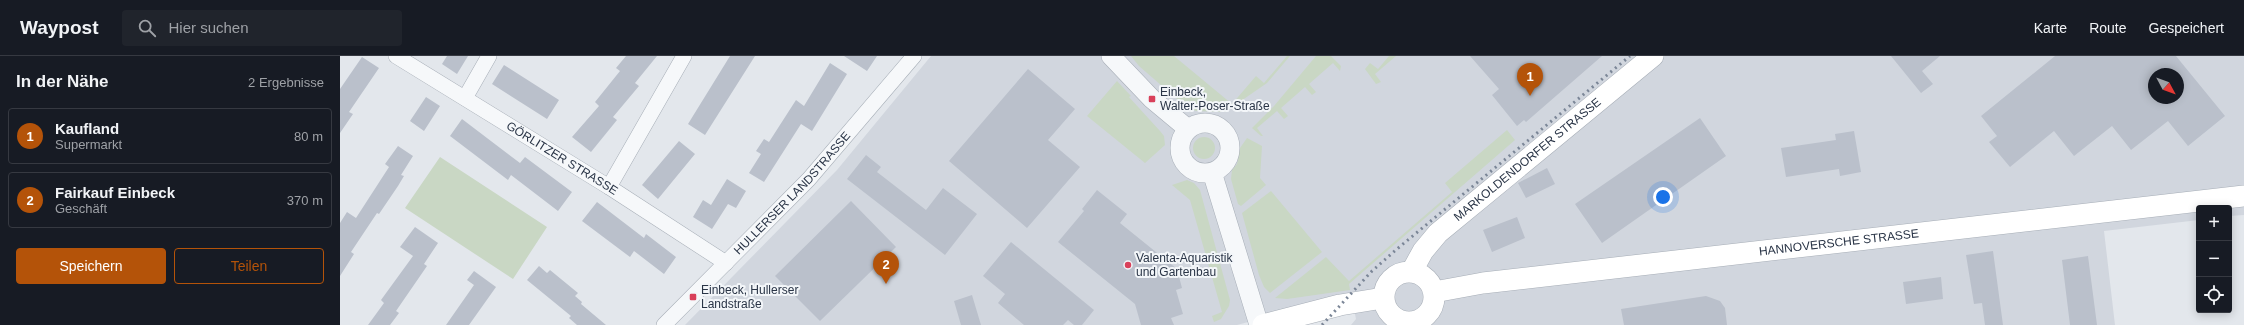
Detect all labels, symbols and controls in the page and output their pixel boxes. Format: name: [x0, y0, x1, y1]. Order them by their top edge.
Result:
search box: [122, 10, 402, 46]
text: Waypost: [20, 17, 98, 38]
icon: search: [136, 17, 158, 39]
text: Hier suchen: [168, 19, 249, 36]
text: Karte: [2034, 20, 2067, 36]
text: Route: [2089, 20, 2127, 36]
text: Gespeichert: [2149, 20, 2224, 36]
pin: 1: [1517, 63, 1543, 96]
north arrow: [2148, 68, 2184, 104]
text: In der Nähe: [16, 72, 109, 91]
text: 2 Ergebnisse: [248, 75, 324, 90]
place label: Einbeck, Walter-Poser-Straße: [1160, 85, 1270, 113]
marker: Einbeck, Walter-Poser-Straße: [1147, 94, 1157, 104]
street label: MARKOLDENDORFER STRASSE: [1451, 95, 1604, 224]
street label: GÖRLITZER STRASSE: [504, 119, 620, 198]
text: Kaufland: [55, 120, 119, 137]
text: 1: [26, 129, 34, 144]
text: 80 m: [294, 129, 323, 144]
street label: HULLERSER LANDSTRASSE: [731, 129, 853, 257]
text: Supermarkt: [55, 137, 122, 152]
text: Fairkauf Einbeck: [55, 184, 175, 201]
your location: [1653, 187, 1673, 207]
text: 2: [26, 193, 34, 208]
text: 370 m: [287, 193, 323, 208]
text: Geschäft: [55, 201, 107, 216]
map controls: [2196, 205, 2232, 313]
button: +: [2196, 205, 2232, 241]
street label: HANNOVERSCHE STRASSE: [1758, 226, 1920, 258]
button: −: [2196, 241, 2232, 277]
button: Speichern: [16, 248, 166, 284]
button: Teilen: [174, 248, 324, 284]
pin: 2: [873, 251, 899, 284]
place label: Valenta-Aquaristik und Gartenbau: [1136, 251, 1233, 279]
marker: Valenta-Aquaristik und Gartenbau: [1123, 260, 1133, 270]
button: locate: [2196, 277, 2232, 313]
place label: Einbeck, Hullerser Landstraße: [701, 283, 798, 311]
marker: Einbeck, Hullerser Landstraße: [688, 292, 698, 302]

